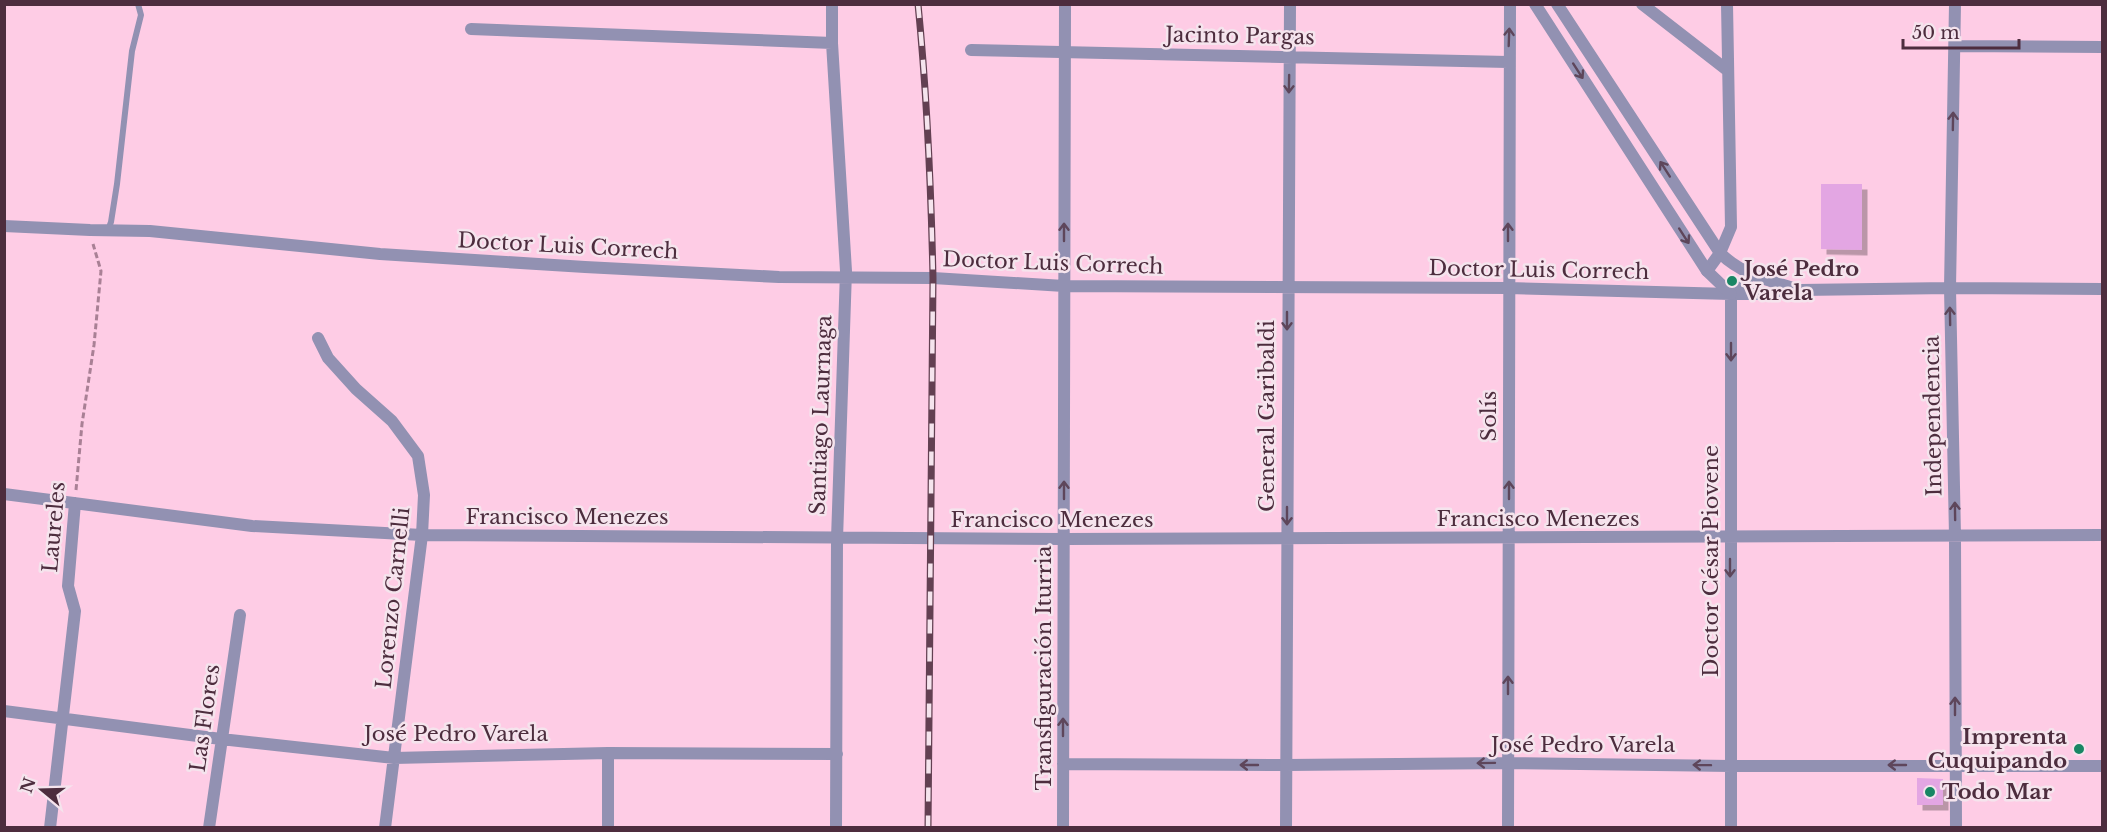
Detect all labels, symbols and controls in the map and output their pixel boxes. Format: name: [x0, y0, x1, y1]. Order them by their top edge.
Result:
scale bar: [1903, 12, 2018, 50]
street label: Jacinto Pargas: [1162, 22, 1315, 50]
text: 50 m: [1912, 22, 1960, 44]
one-way arrow: [1503, 28, 1515, 48]
one-way arrow: [1572, 63, 1585, 80]
one-way arrow: [1283, 73, 1295, 93]
one-way arrow: [1947, 112, 1959, 132]
one-way arrow: [1659, 161, 1671, 177]
one-way arrow: [1058, 223, 1070, 243]
one-way arrow: [1502, 223, 1514, 243]
street label: Doctor Luis Correch: [457, 227, 679, 265]
one-way arrow: [1677, 227, 1690, 244]
street label: Doctor Luis Correch: [942, 246, 1164, 280]
street label: Doctor Luis Correch: [1428, 255, 1650, 285]
place label: José Pedro Varela: [1740, 256, 1859, 306]
marker: José Pedro Varela: [1725, 274, 1739, 288]
one-way arrow: [1945, 307, 1956, 327]
one-way arrow: [1281, 310, 1293, 330]
street label: Santiago Laurnaga: [805, 314, 837, 515]
street label: General Garibaldi: [1254, 320, 1280, 512]
street label: Independencia: [1919, 335, 1947, 497]
one-way arrow: [1725, 342, 1737, 362]
street label: Solís: [1476, 391, 1502, 441]
street label: Doctor César Piovene: [1698, 445, 1724, 677]
street label: Laureles: [37, 480, 71, 574]
one-way arrow: [1058, 481, 1070, 501]
one-way arrow: [1503, 481, 1515, 501]
one-way arrow: [1949, 502, 1960, 522]
street label: Francisco Menezes: [465, 504, 669, 530]
one-way arrow: [1281, 505, 1293, 525]
street label: Lorenzo Carnelli: [371, 506, 415, 690]
street label: Francisco Menezes: [1436, 506, 1640, 532]
street label: Francisco Menezes: [950, 507, 1154, 533]
street label: Transfiguración Iturria: [1031, 545, 1057, 790]
one-way arrow: [1724, 558, 1736, 578]
street label: Las Flores: [185, 662, 225, 774]
one-way arrow: [1502, 676, 1514, 696]
one-way arrow: [1949, 697, 1961, 717]
one-way arrow: [1057, 718, 1069, 738]
street label: José Pedro Varela: [361, 721, 548, 747]
place label: Imprenta Cuquipando: [1928, 724, 2067, 774]
street label: José Pedro Varela: [1488, 732, 1675, 758]
marker: Imprenta Cuquipando: [2072, 742, 2086, 756]
one-way arrow: [1477, 757, 1497, 769]
one-way arrow: [1240, 759, 1260, 771]
one-way arrow: [1693, 759, 1713, 771]
one-way arrow: [1888, 759, 1908, 771]
north arrow: [12, 760, 72, 820]
text: N: [16, 775, 40, 795]
place label: Todo Mar: [1942, 779, 2053, 805]
marker: Todo Mar: [1923, 785, 1937, 799]

